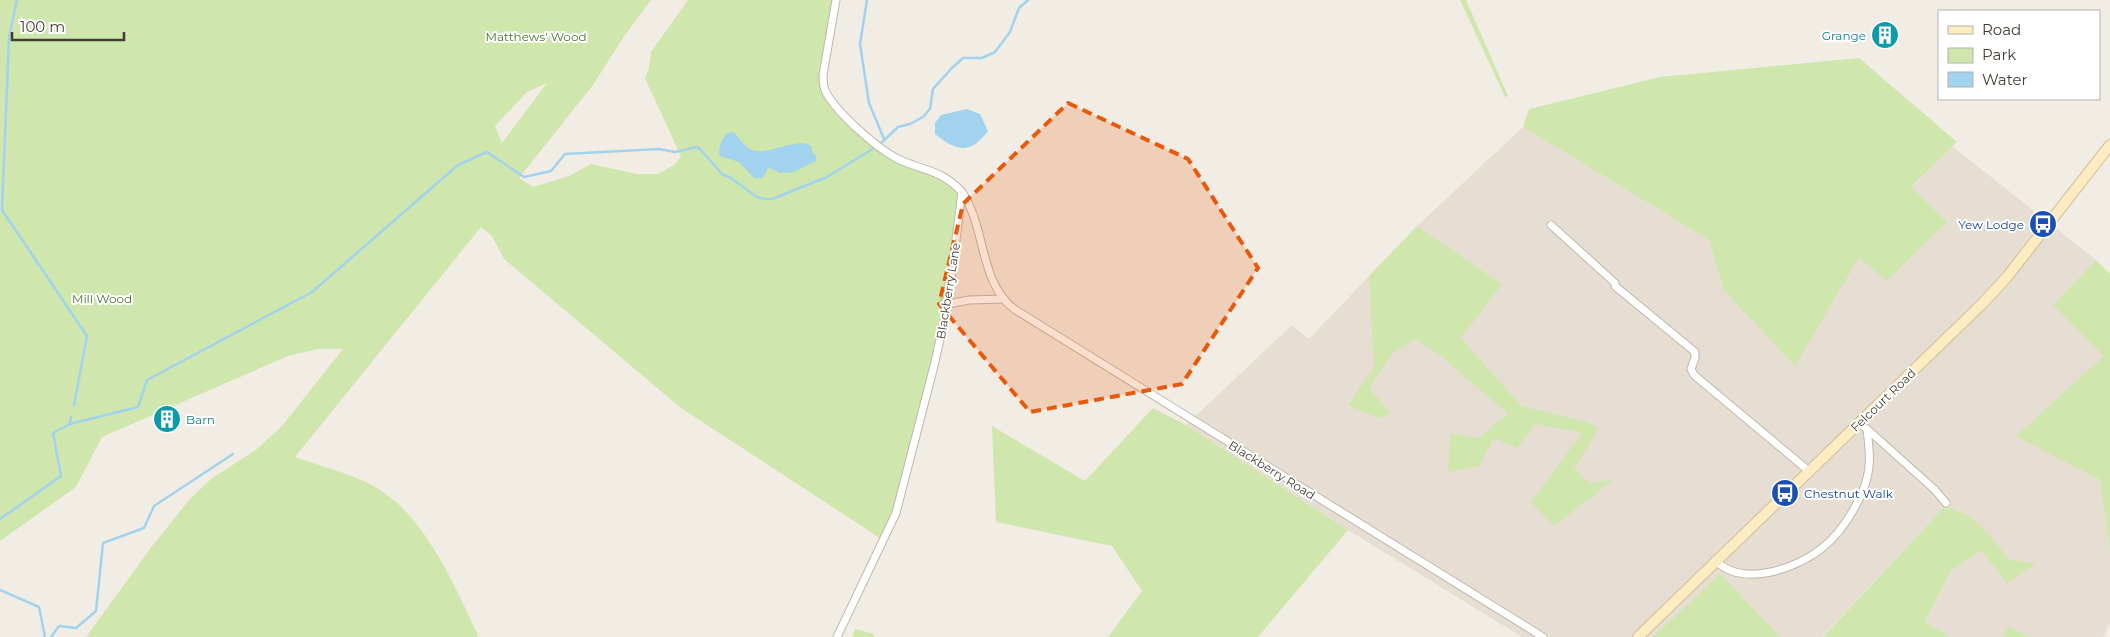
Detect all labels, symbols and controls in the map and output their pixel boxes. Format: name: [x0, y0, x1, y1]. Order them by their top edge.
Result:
scale bar: [12, 10, 125, 42]
legend: [1938, 10, 2100, 100]
text: 100 m: [20, 17, 65, 36]
building icon: Grange: [1870, 20, 1900, 50]
text: Road: [1982, 20, 2021, 39]
place label: Grange: [1822, 28, 1866, 43]
park label: Matthews' Wood: [485, 29, 587, 44]
text: Park: [1982, 45, 2016, 64]
text: Water: [1982, 70, 2028, 89]
bus stop icon: Yew Lodge: [2028, 209, 2058, 239]
place label: Yew Lodge: [1958, 217, 2024, 232]
street label: Blackberry Lane: [933, 242, 963, 340]
park label: Mill Wood: [72, 291, 132, 306]
street label: Felcourt Road: [1847, 365, 1919, 435]
building icon: Barn: [152, 404, 182, 434]
place label: Barn: [186, 412, 215, 427]
street label: Blackberry Road: [1226, 437, 1318, 503]
bus stop icon: Chestnut Walk: [1770, 478, 1800, 508]
place label: Chestnut Walk: [1804, 486, 1894, 501]

